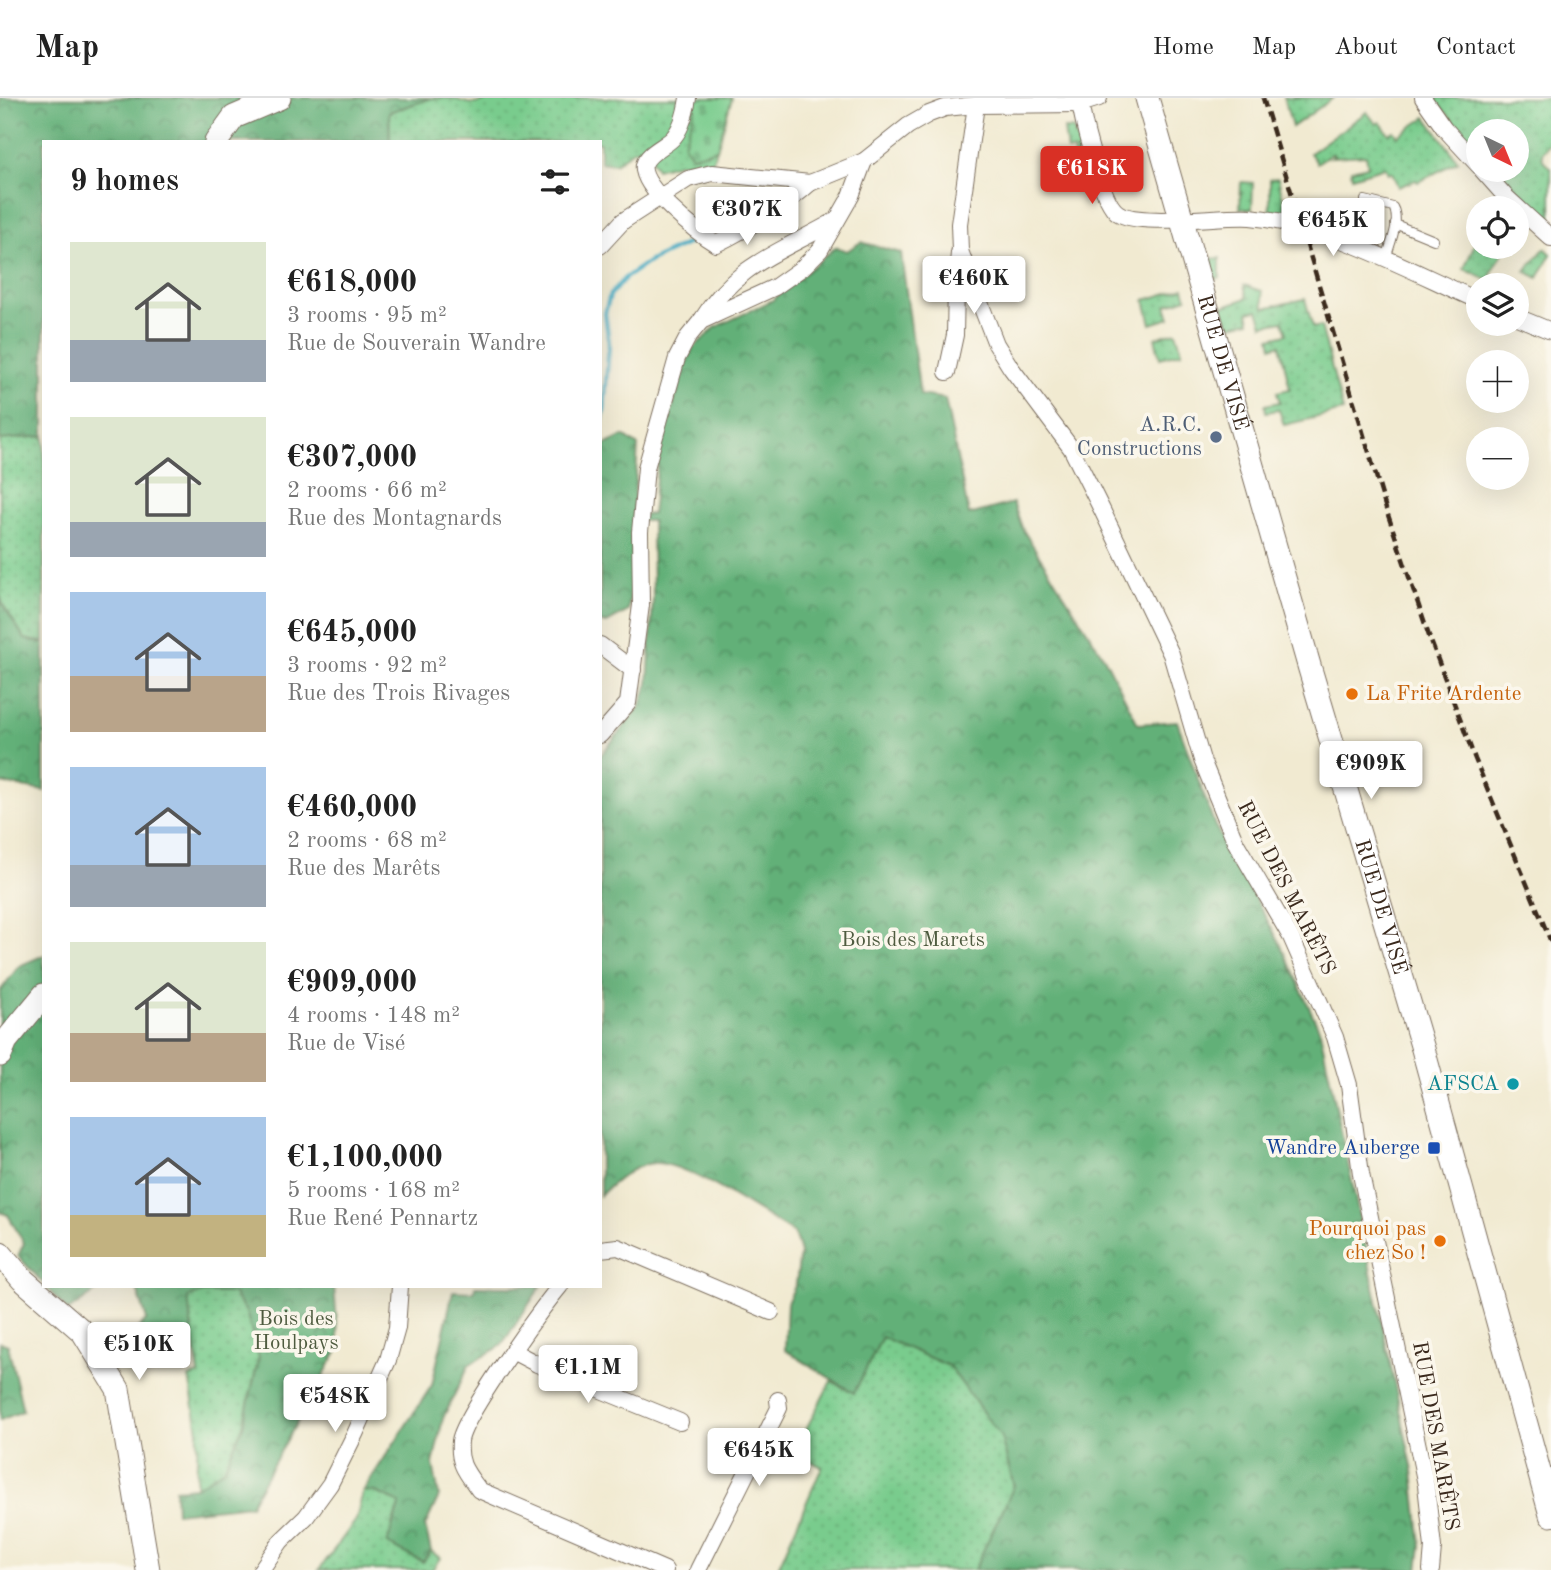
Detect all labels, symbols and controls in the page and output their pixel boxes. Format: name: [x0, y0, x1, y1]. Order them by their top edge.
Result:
text: Map: [35, 32, 99, 65]
text: Home: [1153, 36, 1214, 60]
text: Map: [1252, 36, 1296, 60]
text: About: [1334, 36, 1398, 60]
text: Contact: [1436, 36, 1516, 60]
north arrow: [1466, 119, 1530, 182]
map controls: [1466, 119, 1529, 490]
pin: €618K: [1043, 146, 1141, 206]
text: €618K: [1056, 157, 1128, 180]
icon: filters: [536, 163, 574, 201]
text: 9 homes: [70, 167, 179, 197]
pin: €307K: [698, 188, 796, 247]
button: locate: [1466, 196, 1529, 259]
text: €307K: [711, 198, 783, 221]
pin: €645K: [1284, 198, 1382, 258]
text: €645K: [1297, 209, 1369, 232]
pin: €460K: [925, 256, 1023, 316]
text: €460K: [938, 267, 1010, 290]
text: €618,000: [287, 268, 417, 298]
icon: home: [126, 270, 210, 354]
button: layers: [1466, 273, 1529, 336]
street label: RUE DE VISÉ: [1193, 292, 1256, 433]
text: 3 rooms · 95 m²: [287, 304, 447, 327]
text: Rue de Souverain Wandre: [287, 332, 546, 355]
button: +: [1466, 350, 1529, 413]
place label: A.R.C. Constructions: [1077, 415, 1202, 460]
button: −: [1466, 427, 1529, 490]
marker: A.R.C. Constructions: [1208, 429, 1224, 445]
text: €307,000: [287, 443, 417, 473]
icon: home: [126, 445, 210, 529]
text: 2 rooms · 66 m²: [287, 479, 447, 502]
text: Rue des Montagnards: [287, 507, 502, 530]
text: €645,000: [287, 618, 417, 648]
icon: home: [126, 620, 210, 704]
text: 3 rooms · 92 m²: [287, 654, 447, 677]
text: Rue des Trois Rivages: [287, 682, 510, 705]
place label: La Frite Ardente: [1366, 684, 1521, 705]
marker: La Frite Ardente: [1344, 686, 1360, 702]
pin: €909K: [1322, 742, 1420, 801]
text: €909K: [1335, 752, 1407, 775]
text: €460,000: [287, 793, 417, 823]
icon: home: [126, 795, 210, 879]
street label: RUE DES MARÊTS: [1233, 796, 1342, 978]
text: 2 rooms · 68 m²: [287, 829, 447, 852]
street label: RUE DE VISÉ: [1351, 837, 1415, 977]
text: Rue des Marêts: [287, 857, 440, 880]
park label: Bois des Marets: [841, 930, 985, 951]
text: €909,000: [287, 968, 417, 998]
icon: home: [126, 970, 210, 1054]
text: 4 rooms · 148 m²: [287, 1004, 460, 1027]
text: Rue de Visé: [287, 1032, 405, 1055]
place label: AFSCA: [1427, 1074, 1499, 1095]
marker: AFSCA: [1505, 1076, 1521, 1092]
place label: Wandre Auberge: [1265, 1138, 1420, 1159]
marker: Wandre Auberge: [1426, 1140, 1442, 1156]
text: €1,100,000: [287, 1143, 443, 1173]
icon: home: [126, 1145, 210, 1229]
text: 5 rooms · 168 m²: [287, 1179, 460, 1202]
text: Rue René Pennartz: [287, 1207, 478, 1230]
place label: Pourquoi pas chez So !: [1308, 1219, 1426, 1264]
marker: Pourquoi pas chez So !: [1432, 1233, 1448, 1249]
park label: Bois des Houlpays: [253, 1309, 339, 1354]
pin: €510K: [90, 1322, 188, 1382]
text: €510K: [103, 1333, 175, 1356]
street label: RUE DES MARÊTS: [1408, 1339, 1466, 1532]
pin: €1.1M: [539, 1346, 637, 1405]
text: €1.1M: [555, 1356, 621, 1379]
pin: €548K: [286, 1374, 384, 1434]
text: €548K: [299, 1385, 371, 1408]
pin: €645K: [710, 1428, 808, 1488]
text: €645K: [723, 1439, 795, 1462]

